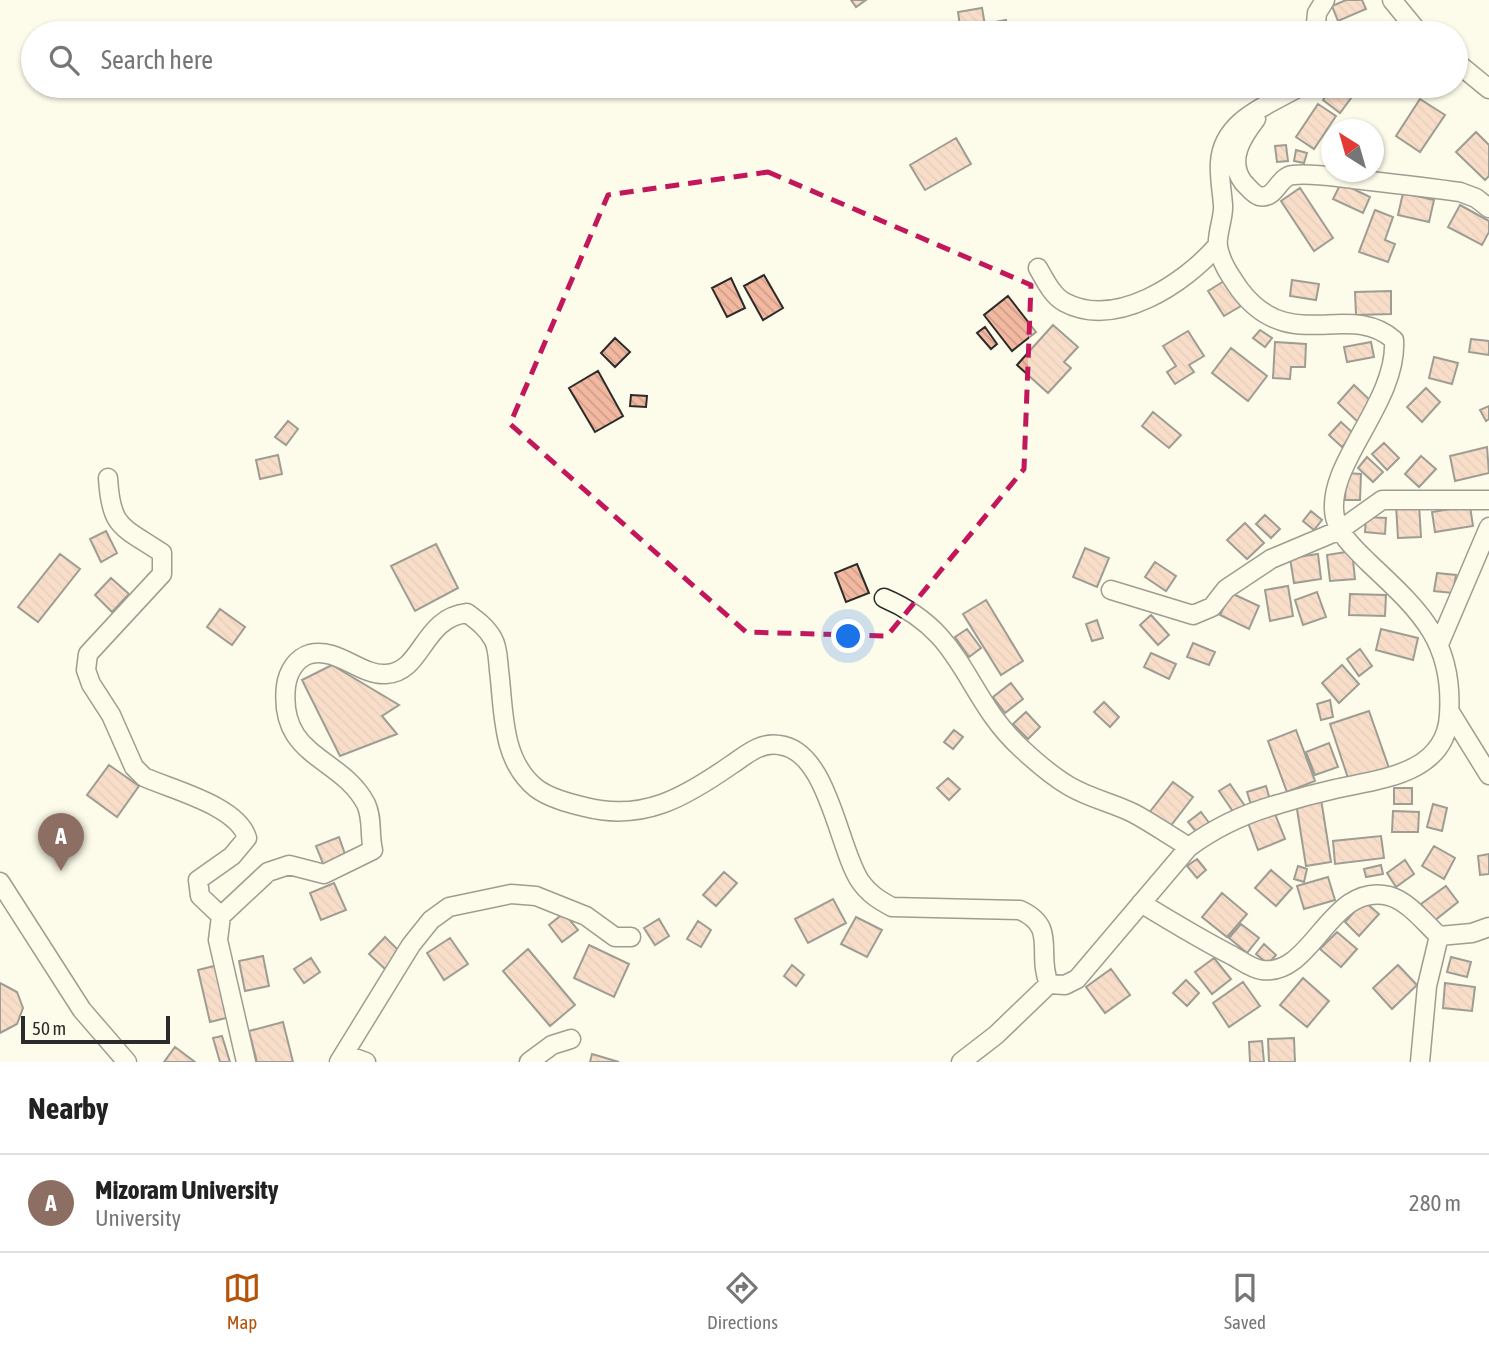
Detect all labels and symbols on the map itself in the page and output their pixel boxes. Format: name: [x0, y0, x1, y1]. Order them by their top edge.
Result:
north arrow: [1321, 119, 1384, 182]
your location: [831, 619, 865, 653]
pin: A: [38, 813, 84, 871]
scale bar: [21, 1013, 170, 1045]

